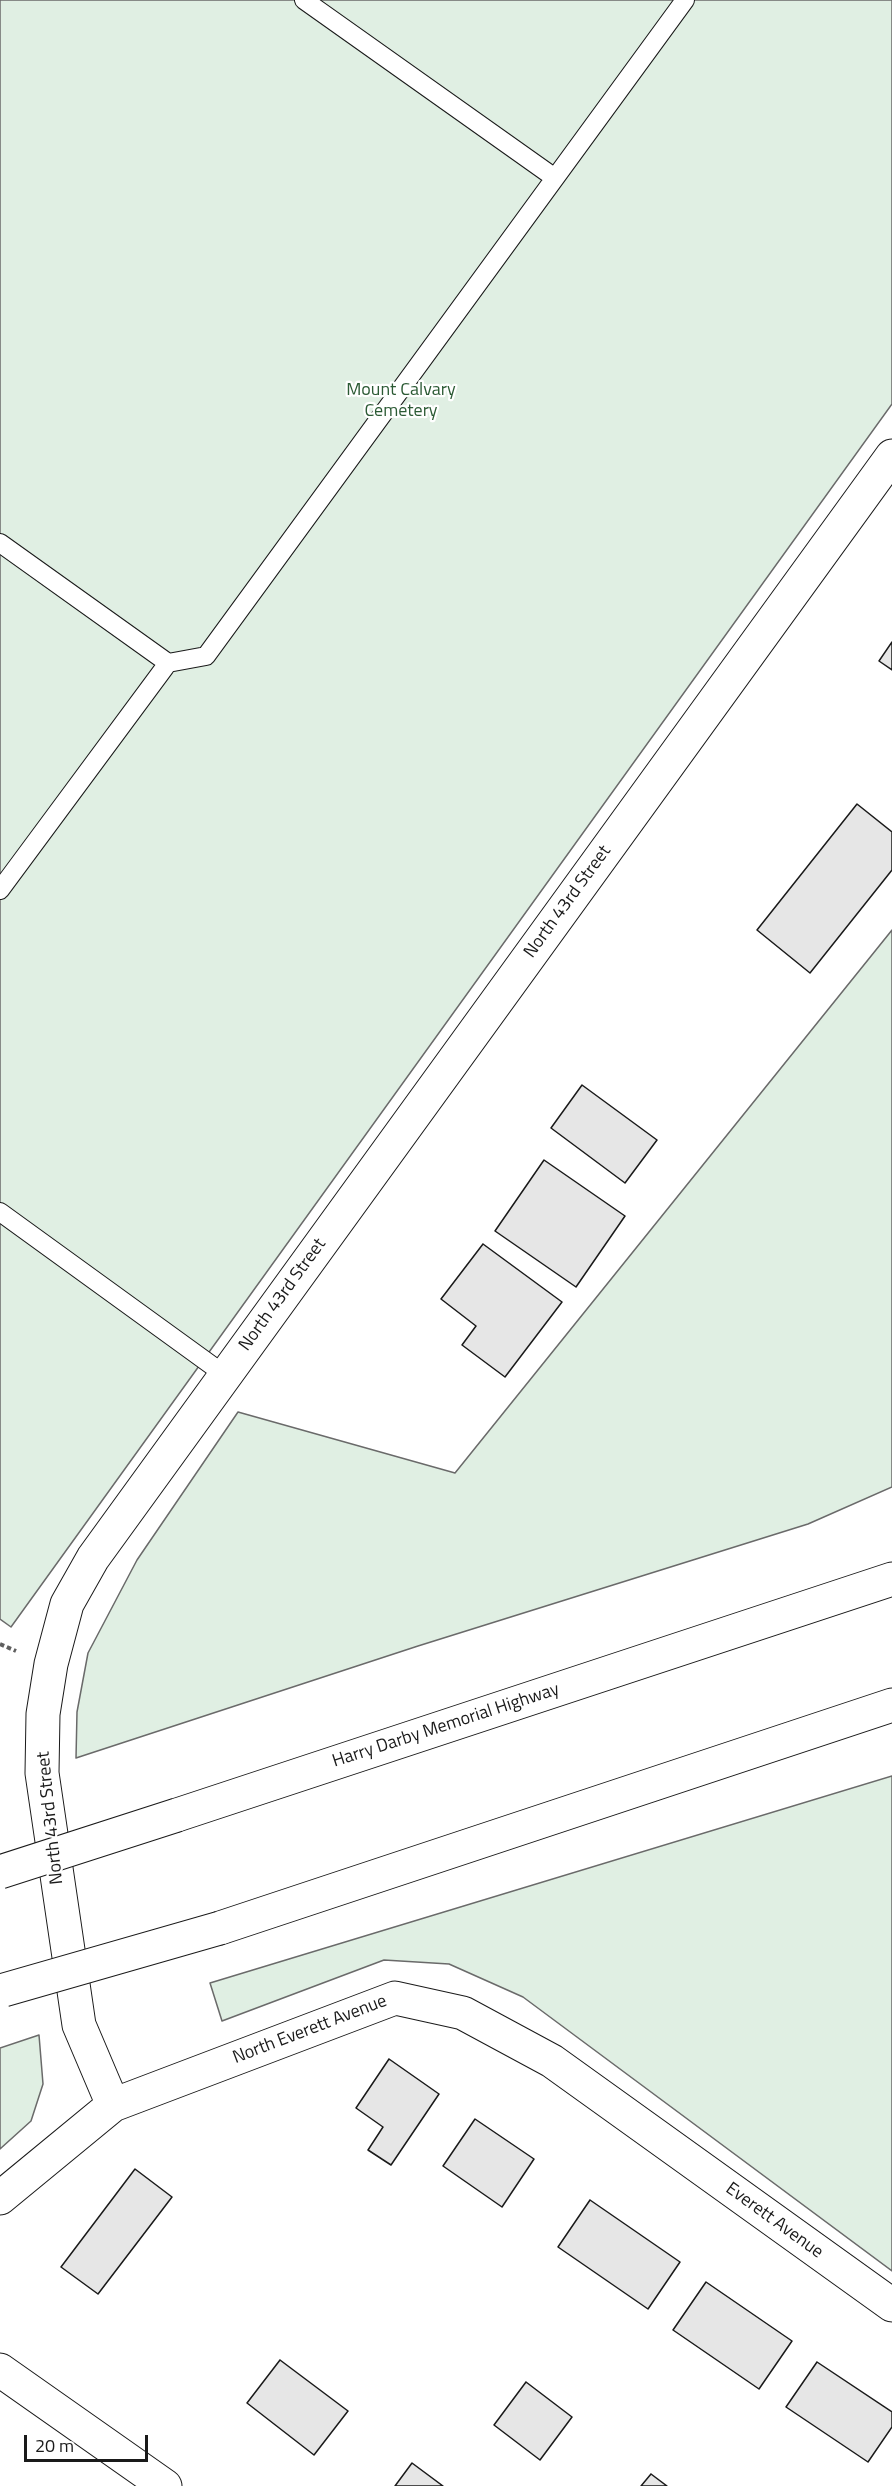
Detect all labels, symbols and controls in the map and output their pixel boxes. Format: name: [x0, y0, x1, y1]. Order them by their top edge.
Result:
park label: Mount Calvary Cemetery: [346, 380, 456, 422]
street label: North 43rd Street: [520, 842, 616, 962]
street label: North 43rd Street: [235, 1235, 331, 1355]
street label: Harry Darby Memorial Highway: [330, 1679, 562, 1773]
street label: North 43rd Street: [33, 1750, 69, 1886]
street label: North Everett Avenue: [230, 1991, 390, 2069]
street label: Everett Avenue: [721, 2178, 827, 2264]
scale bar: [27, 2423, 152, 2461]
text: 20 m: [35, 2432, 74, 2459]

